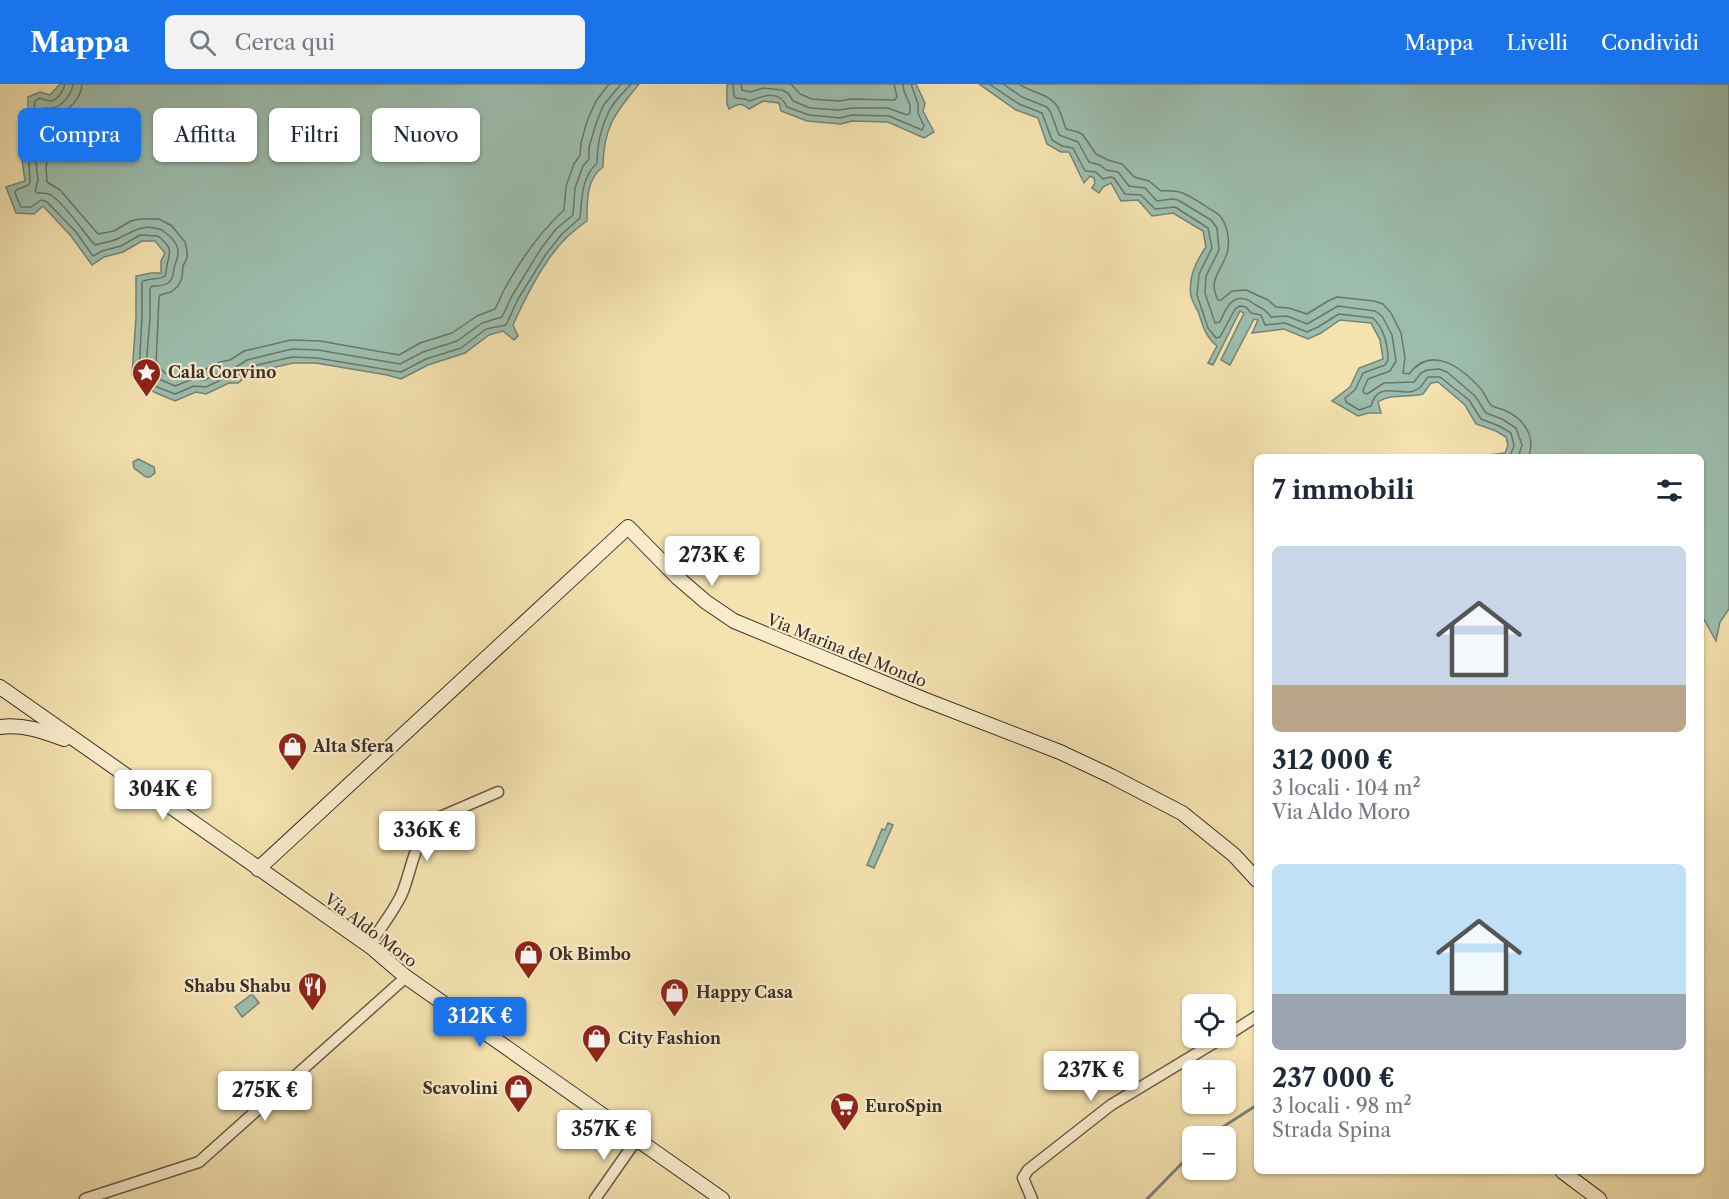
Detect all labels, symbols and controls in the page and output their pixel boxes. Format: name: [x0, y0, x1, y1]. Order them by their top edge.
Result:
search box: [165, 15, 585, 69]
text: Mappa: [30, 25, 129, 59]
icon: search: [186, 26, 219, 59]
text: Cerca qui: [234, 29, 335, 56]
text: Mappa: [1404, 30, 1474, 55]
text: Livelli: [1507, 30, 1568, 55]
text: Condividi: [1601, 30, 1699, 55]
chip: Compra: [18, 108, 141, 162]
chip: Affitta: [153, 108, 257, 162]
chip: Filtri: [269, 108, 360, 162]
chip: Nuovo: [372, 108, 480, 162]
place icon: Cala Corvino: [131, 356, 163, 398]
place label: Cala Corvino: [168, 362, 276, 382]
text: 7 immobili: [1272, 474, 1414, 506]
icon: filters: [1653, 474, 1686, 507]
pin: 273K €: [663, 536, 761, 587]
text: 273K €: [679, 543, 745, 567]
icon: home: [1425, 585, 1533, 693]
street label: Via Marina del Mondo: [763, 608, 930, 691]
shop icon: Alta Sfera: [276, 730, 308, 772]
place label: Alta Sfera: [312, 736, 394, 756]
text: 312 000 €: [1272, 744, 1393, 776]
pin: 304K €: [114, 770, 212, 821]
text: 3 locali · 104 m²: [1272, 776, 1421, 800]
text: 304K €: [128, 777, 198, 801]
text: Via Aldo Moro: [1272, 800, 1410, 824]
pin: 336K €: [378, 811, 476, 862]
text: 336K €: [393, 818, 461, 842]
street label: Via Aldo Moro: [320, 888, 421, 971]
icon: home: [1425, 903, 1533, 1011]
shop icon: Ok Bimbo: [512, 938, 544, 980]
place label: Ok Bimbo: [549, 944, 631, 964]
restaurant icon: Shabu Shabu: [296, 970, 328, 1012]
place label: Shabu Shabu: [184, 976, 291, 996]
shop icon: Happy Casa: [659, 976, 691, 1018]
place label: Happy Casa: [696, 982, 794, 1002]
map controls: [1182, 994, 1236, 1180]
button: locate: [1182, 994, 1236, 1048]
pin: 312K €: [431, 997, 529, 1048]
text: 312K €: [447, 1004, 513, 1028]
shop icon: City Fashion: [581, 1022, 613, 1064]
place label: City Fashion: [618, 1028, 721, 1048]
pin: 237K €: [1042, 1051, 1140, 1102]
text: 237K €: [1058, 1058, 1124, 1082]
button: +: [1182, 1060, 1236, 1114]
text: 237 000 €: [1272, 1062, 1395, 1094]
pin: 275K €: [216, 1071, 314, 1122]
shop icon: Scavolini: [503, 1072, 535, 1114]
text: 275K €: [232, 1078, 298, 1102]
place label: Scavolini: [422, 1078, 498, 1098]
supermarket icon: EuroSpin: [828, 1090, 860, 1132]
text: 3 locali · 98 m²: [1272, 1094, 1412, 1118]
place label: EuroSpin: [865, 1096, 943, 1116]
pin: 357K €: [555, 1110, 653, 1161]
text: 357K €: [571, 1117, 637, 1141]
text: Strada Spina: [1272, 1118, 1391, 1142]
button: −: [1182, 1126, 1236, 1180]

